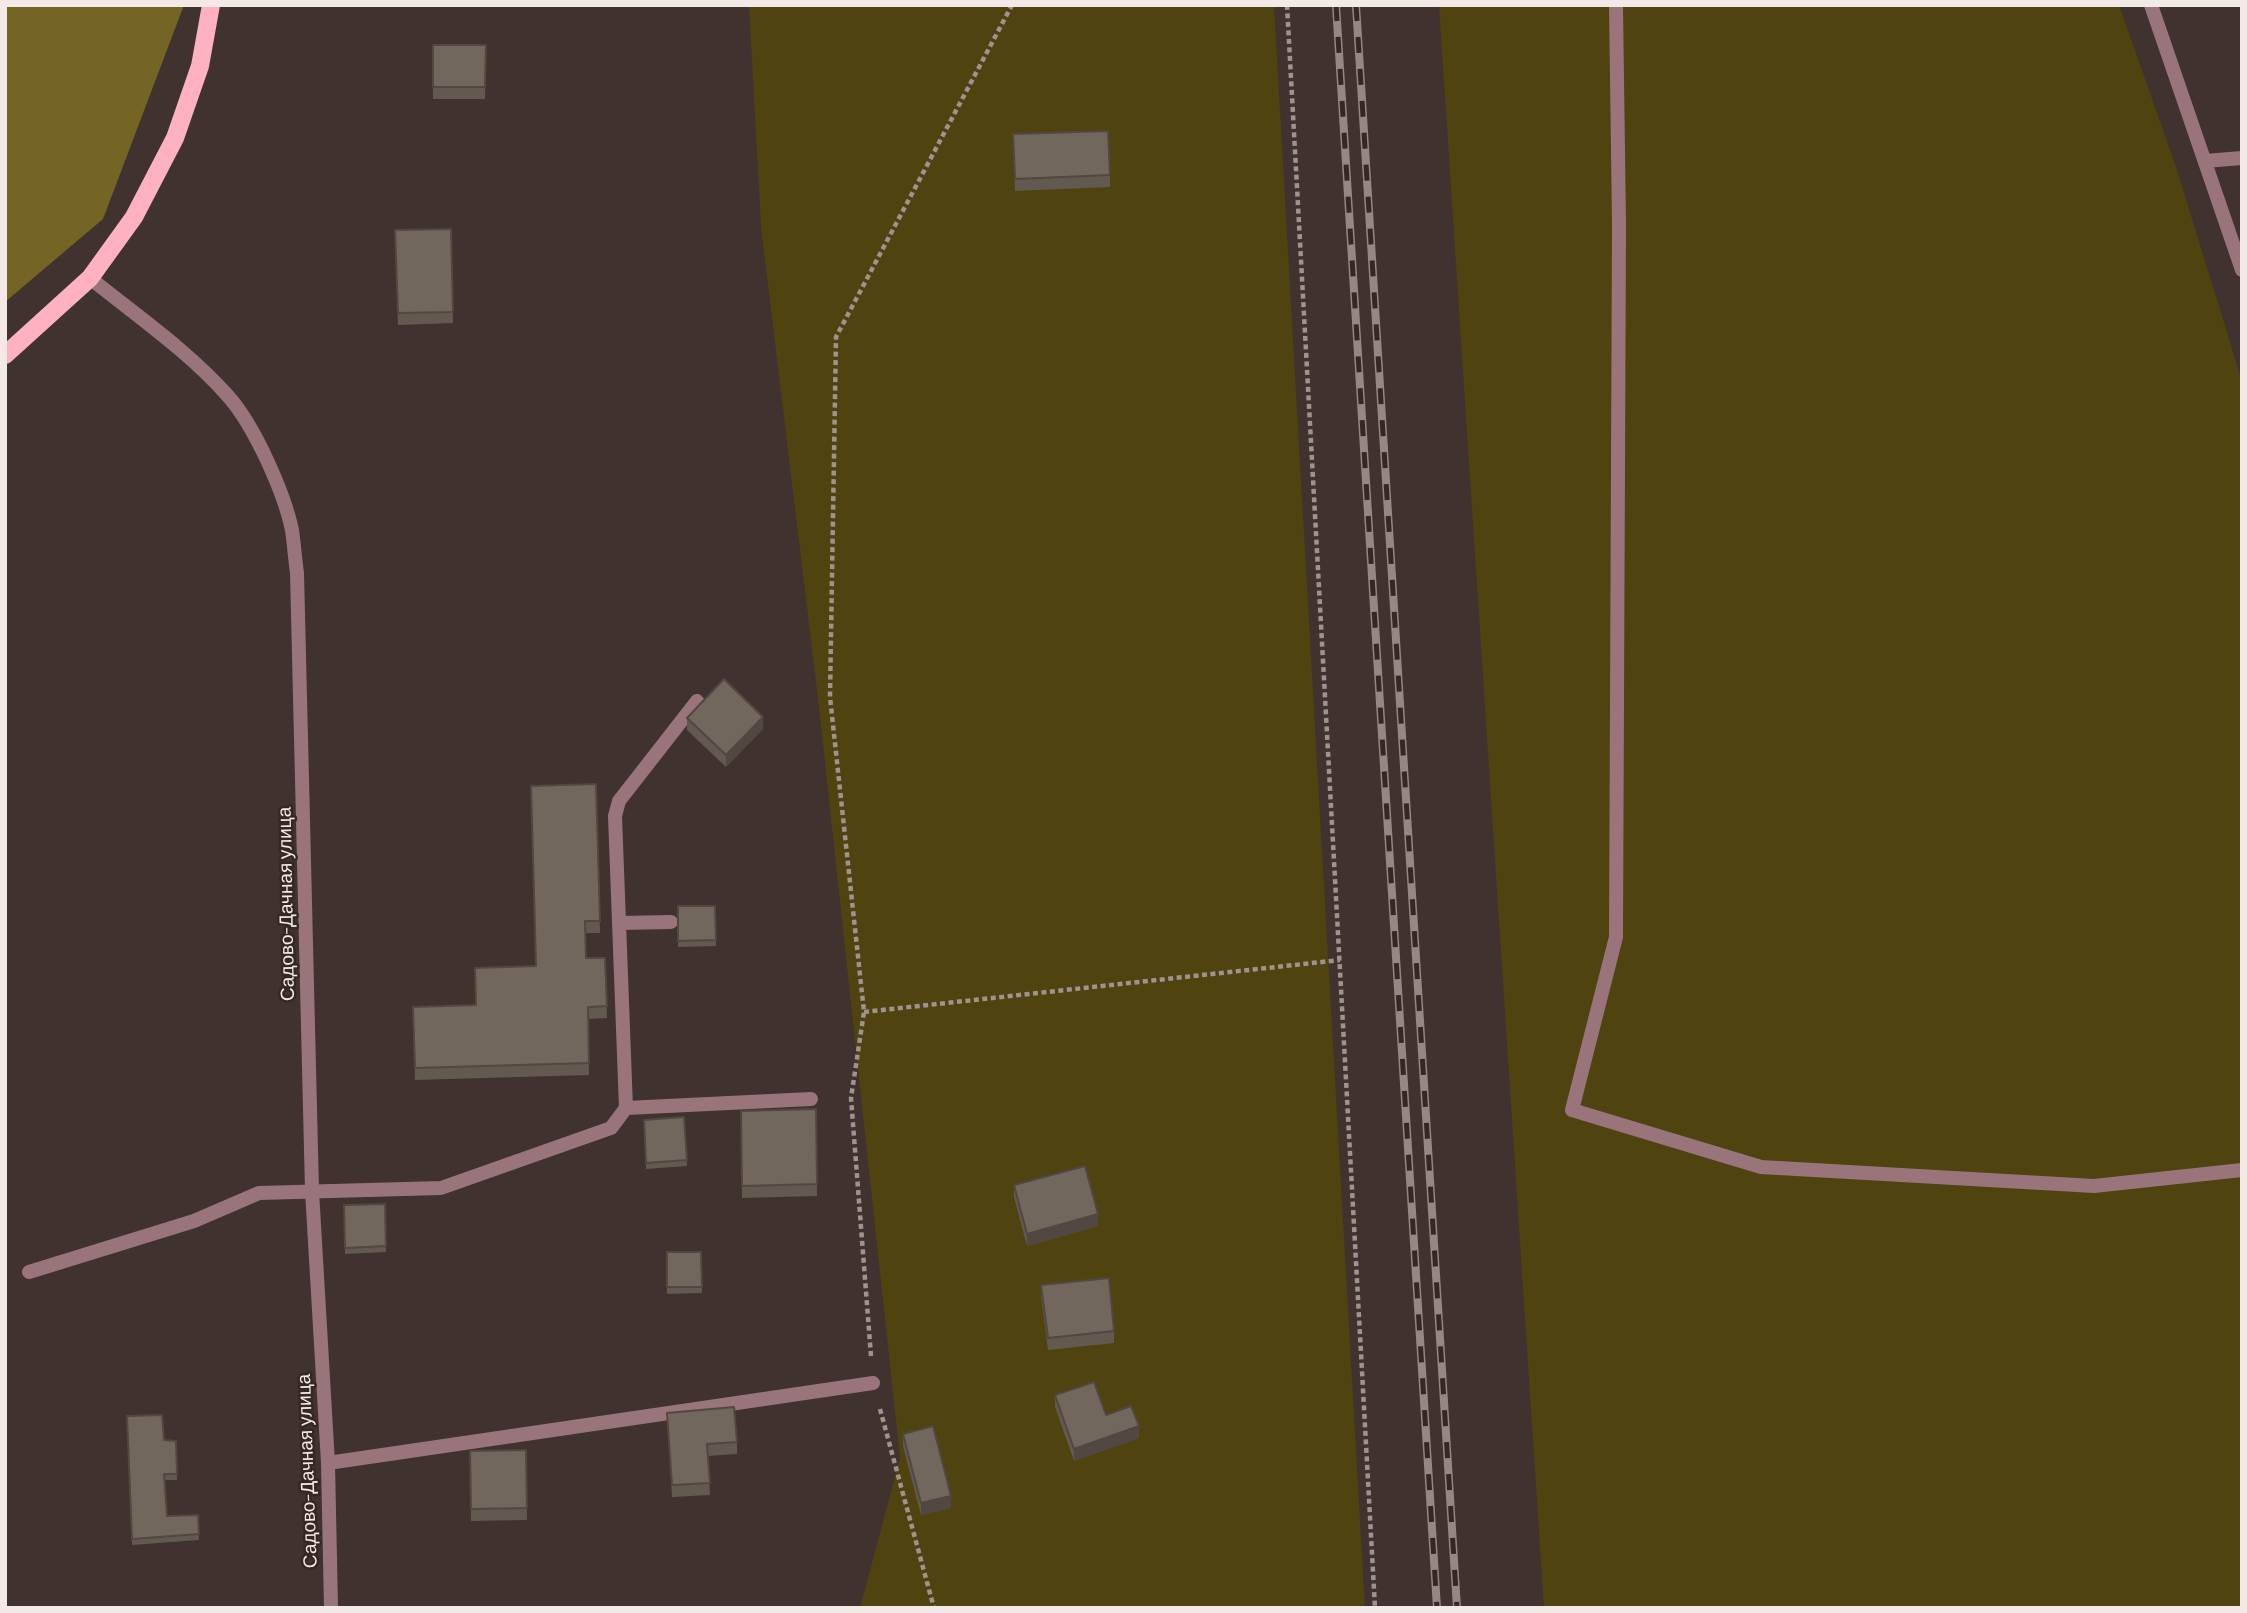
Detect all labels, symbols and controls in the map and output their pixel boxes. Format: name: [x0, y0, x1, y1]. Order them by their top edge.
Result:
street label: Садово-Дачная улица: [273, 807, 299, 1001]
street label: Садово-Дачная улица: [292, 1373, 322, 1569]

